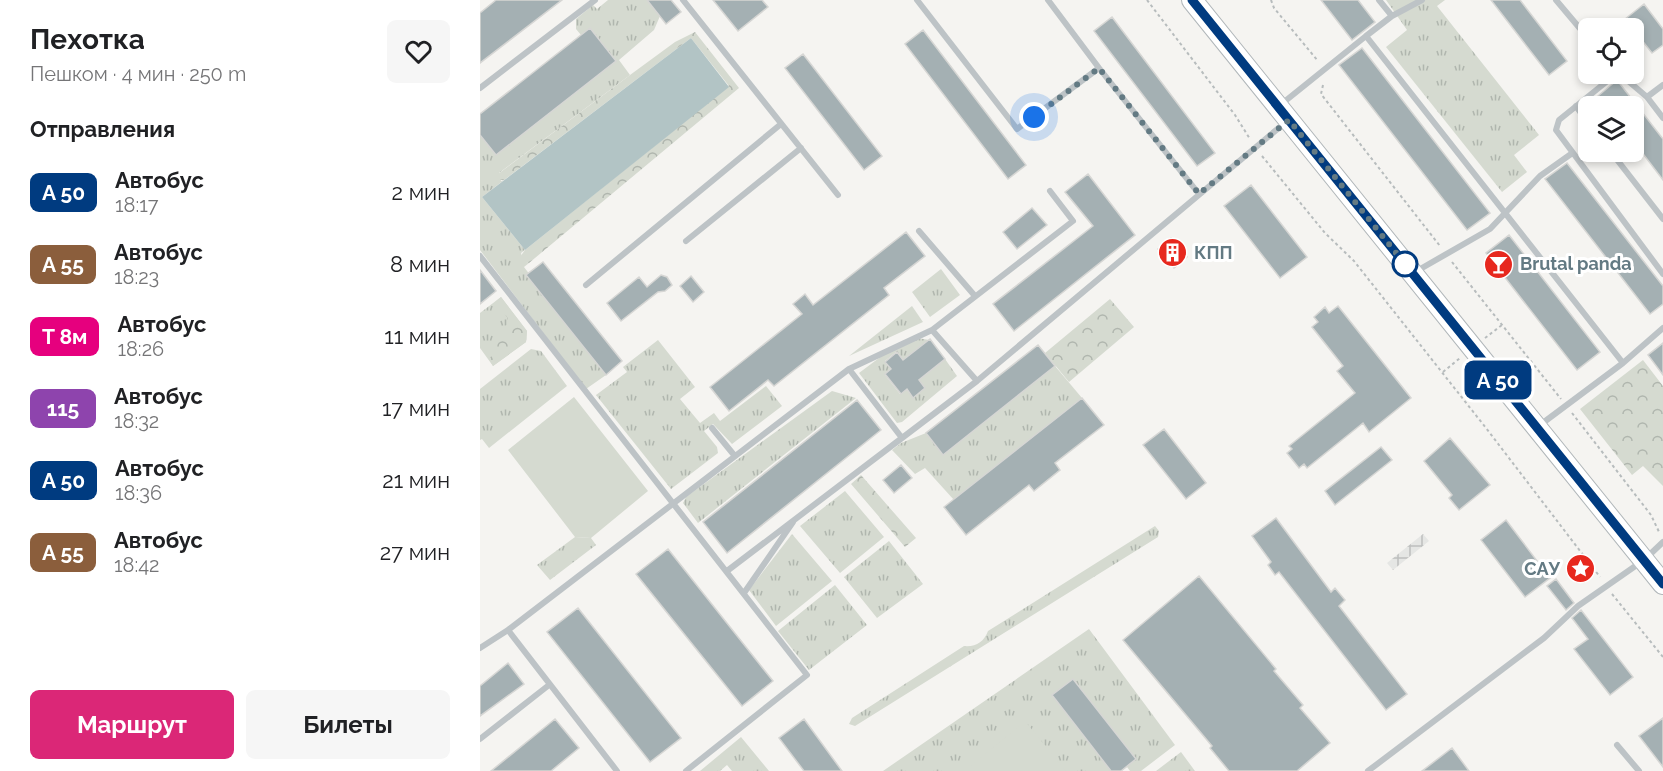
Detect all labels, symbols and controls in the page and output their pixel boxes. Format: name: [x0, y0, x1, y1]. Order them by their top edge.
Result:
map controls: [1578, 18, 1644, 162]
button: locate: [1578, 18, 1644, 84]
button: heart: [387, 20, 450, 83]
text: Пехотка: [30, 23, 145, 56]
text: Пешком · 4 мин · 250 m: [30, 62, 246, 86]
button: layers: [1578, 96, 1644, 162]
your location: [1019, 102, 1049, 132]
text: Отправления: [30, 116, 175, 142]
text: Автобус: [115, 167, 204, 193]
text: 2 мин: [392, 179, 450, 205]
text: А 50: [42, 180, 85, 205]
text: 18:17: [115, 193, 158, 217]
building icon: КПП: [1157, 237, 1189, 269]
text: Автобус: [114, 239, 203, 265]
place label: КПП: [1194, 242, 1233, 263]
bar icon: Brutal panda: [1483, 248, 1515, 280]
text: 8 мин: [390, 251, 450, 277]
unlabelled marker: [1392, 251, 1418, 277]
text: А 55: [42, 252, 84, 277]
place label: Brutal panda: [1520, 253, 1632, 274]
text: 18:23: [114, 265, 159, 289]
text: Автобус: [117, 311, 206, 337]
text: 11 мин: [384, 323, 450, 349]
text: Т 8м: [42, 324, 87, 349]
text: 18:26: [117, 337, 164, 361]
line badge: А 50: [1456, 360, 1540, 400]
text: А 50: [1476, 368, 1520, 393]
text: Автобус: [114, 383, 203, 409]
text: 17 мин: [382, 395, 450, 421]
text: 115: [47, 396, 79, 421]
text: 18:32: [114, 409, 159, 433]
text: Автобус: [115, 455, 204, 481]
text: 21 мин: [382, 467, 450, 493]
text: А 50: [42, 468, 85, 493]
text: 18:36: [115, 481, 162, 505]
text: Автобус: [114, 527, 203, 553]
text: 27 мин: [380, 539, 450, 565]
text: А 55: [42, 540, 84, 565]
text: 18:42: [114, 553, 160, 577]
place icon: САУ: [1565, 553, 1597, 585]
place label: САУ: [1524, 558, 1560, 579]
button: Маршрут: [30, 690, 234, 759]
button: Билеты: [246, 690, 450, 759]

